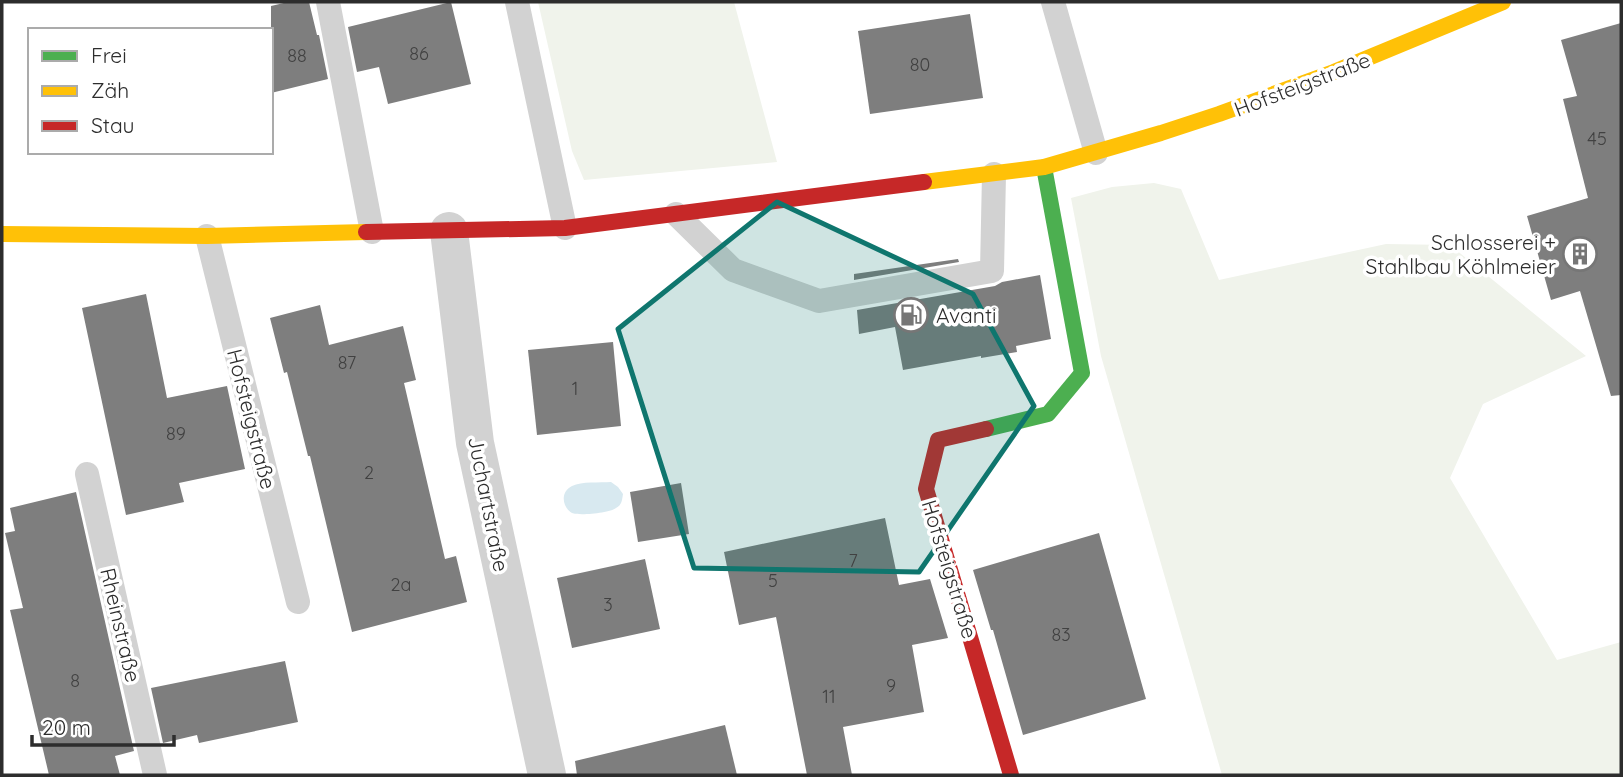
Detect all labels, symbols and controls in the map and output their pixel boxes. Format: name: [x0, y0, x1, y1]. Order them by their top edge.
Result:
legend: [28, 28, 273, 154]
text: Frei: [91, 42, 127, 68]
house number: 86: [409, 42, 429, 65]
house number: 88: [287, 44, 307, 67]
street label: Hofsteigstraße: [1230, 46, 1374, 122]
house number: 80: [910, 53, 930, 76]
text: Zäh: [91, 77, 129, 103]
text: Stau: [91, 112, 134, 138]
house number: 45: [1587, 127, 1607, 150]
place label: Schlosserei + Stahlbau Köhlmeier: [1366, 229, 1556, 279]
building icon: Schlosserei + Stahlbau Köhlmeier: [1561, 235, 1599, 273]
fuel station icon: Avanti: [892, 296, 930, 334]
place label: Avanti: [936, 302, 997, 328]
street label: Hofsteigstraße: [222, 346, 282, 492]
house number: 87: [338, 351, 356, 374]
house number: 1: [572, 377, 578, 400]
house number: 89: [166, 422, 186, 445]
street label: Juchartstraße: [463, 434, 515, 574]
house number: 2: [364, 461, 374, 484]
street label: Hofsteigstraße: [917, 497, 983, 641]
house number: 7: [848, 549, 858, 572]
street label: Rheinstraße: [95, 565, 147, 685]
house number: 5: [768, 569, 778, 592]
house number: 2a: [391, 573, 411, 596]
house number: 3: [603, 593, 613, 616]
house number: 83: [1051, 623, 1071, 646]
house number: 8: [70, 669, 80, 692]
house number: 9: [886, 674, 896, 697]
house number: 11: [822, 685, 836, 708]
scale bar: [32, 704, 173, 748]
text: 20 m: [42, 714, 91, 740]

